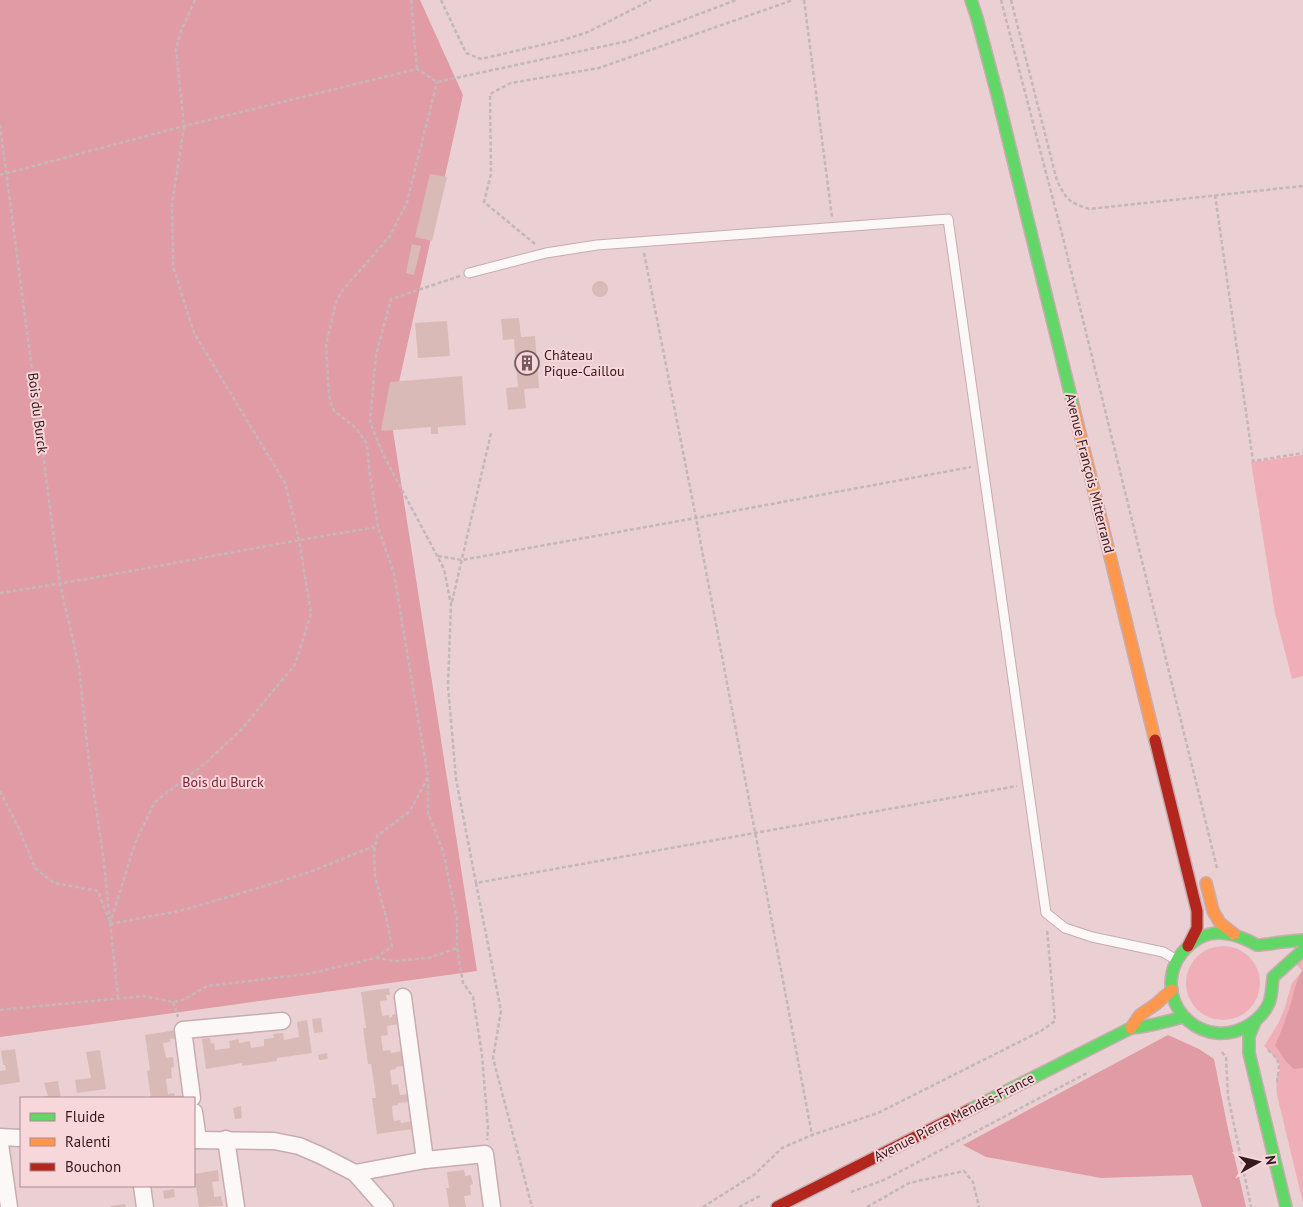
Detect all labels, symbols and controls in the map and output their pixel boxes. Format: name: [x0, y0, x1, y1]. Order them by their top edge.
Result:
place label: Château Pique-Caillou: [544, 346, 624, 380]
building icon: Château Pique-Caillou: [514, 350, 540, 376]
street label: Bois du Burck: [24, 372, 52, 455]
street label: Avenue François Mitterrand: [1061, 391, 1119, 555]
park label: Bois du Burck: [182, 773, 264, 791]
street label: Avenue Pierre Mendès-France: [871, 1069, 1037, 1165]
legend: [20, 1097, 195, 1187]
text: Fluide: [65, 1107, 105, 1126]
text: Ralenti: [65, 1132, 111, 1151]
north arrow: [1233, 1137, 1283, 1187]
text: N: [1261, 1154, 1280, 1166]
text: Bouchon: [65, 1157, 121, 1176]

